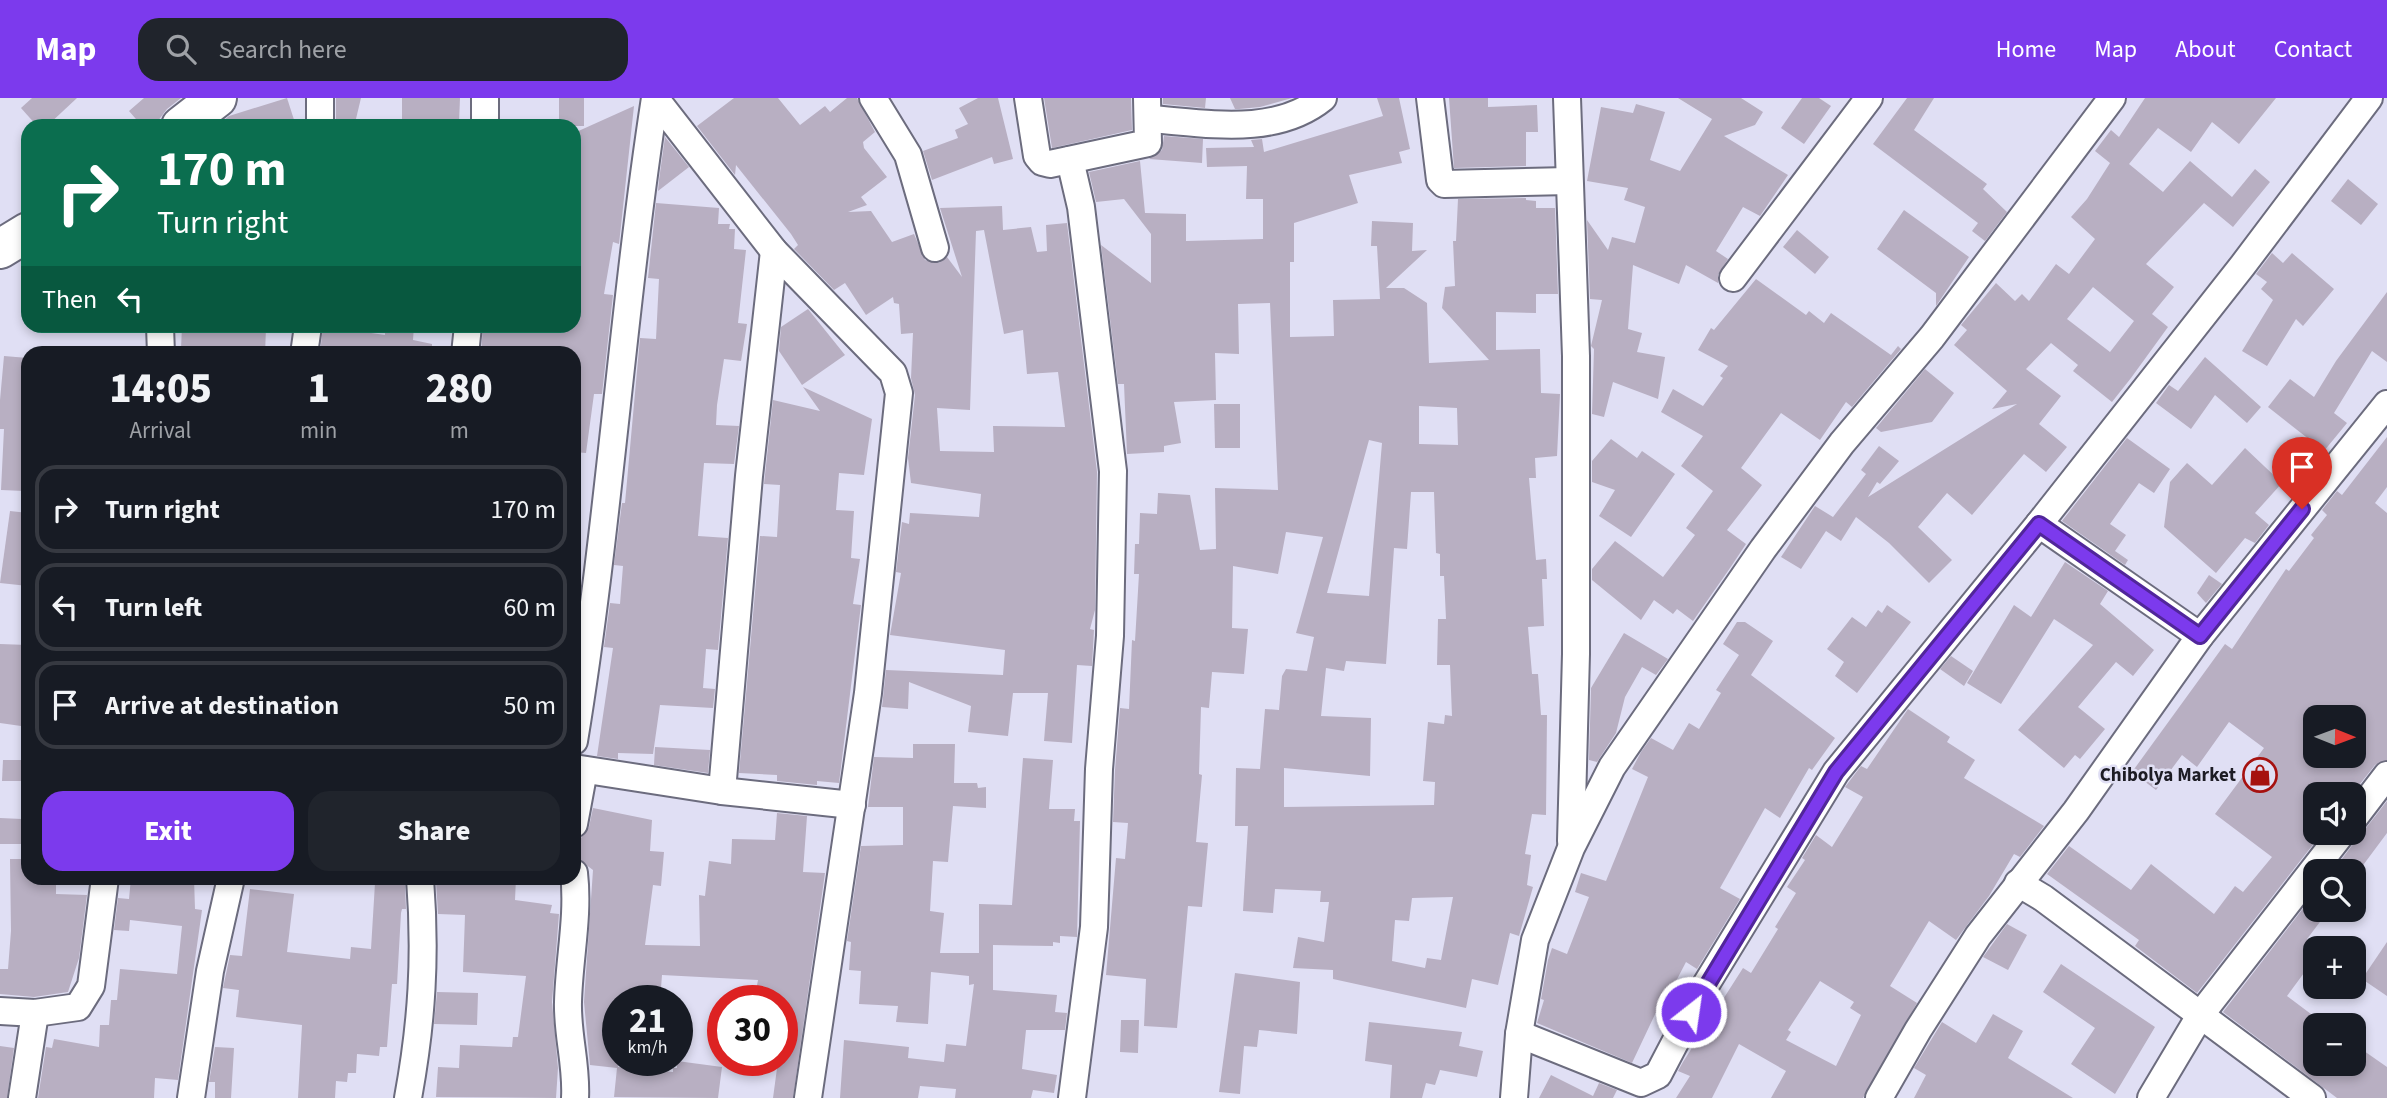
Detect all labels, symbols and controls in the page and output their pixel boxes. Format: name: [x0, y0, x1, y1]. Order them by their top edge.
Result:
search box: [138, 18, 628, 81]
text: Map: [35, 26, 96, 73]
icon: search: [162, 30, 200, 68]
text: Search here: [218, 31, 347, 68]
text: Home: [1996, 32, 2056, 67]
text: Map: [2094, 32, 2137, 67]
text: About: [2175, 32, 2236, 67]
text: Contact: [2274, 32, 2352, 67]
text: 170 m: [157, 135, 286, 205]
icon: right: [42, 147, 133, 238]
text: Turn right: [157, 200, 288, 246]
icon: left: [111, 280, 149, 318]
text: Then: [42, 281, 97, 318]
text: 14:05: [109, 359, 212, 419]
text: 1: [307, 359, 330, 419]
text: 280: [426, 359, 493, 419]
text: Arrival: [130, 414, 191, 447]
text: min: [300, 414, 337, 447]
text: m: [450, 414, 469, 447]
pin: [2272, 437, 2332, 509]
icon: arrive: [2283, 448, 2321, 486]
icon: right: [46, 490, 84, 528]
text: Turn right: [105, 491, 220, 528]
text: 170 m: [490, 491, 556, 528]
icon: left: [46, 588, 84, 626]
text: Turn left: [105, 589, 202, 626]
text: 60 m: [503, 589, 556, 626]
icon: arrive: [46, 686, 84, 724]
text: Arrive at destination: [105, 687, 339, 724]
text: 50 m: [503, 687, 556, 724]
north arrow: [2303, 705, 2366, 768]
map controls: [2303, 705, 2366, 1076]
shop icon: Chibolya Market: [2241, 756, 2279, 794]
place label: Chibolya Market: [2100, 762, 2236, 789]
button: sound: [2303, 782, 2366, 845]
button: Exit: [42, 791, 294, 871]
button: Share: [308, 791, 560, 871]
button: search: [2303, 859, 2366, 922]
button: +: [2303, 936, 2366, 999]
position arrow: [1654, 975, 1728, 1049]
speed limit sign: 30: [707, 985, 798, 1076]
text: 21: [629, 996, 666, 1046]
button: −: [2303, 1013, 2366, 1076]
text: km/h: [628, 1035, 667, 1060]

